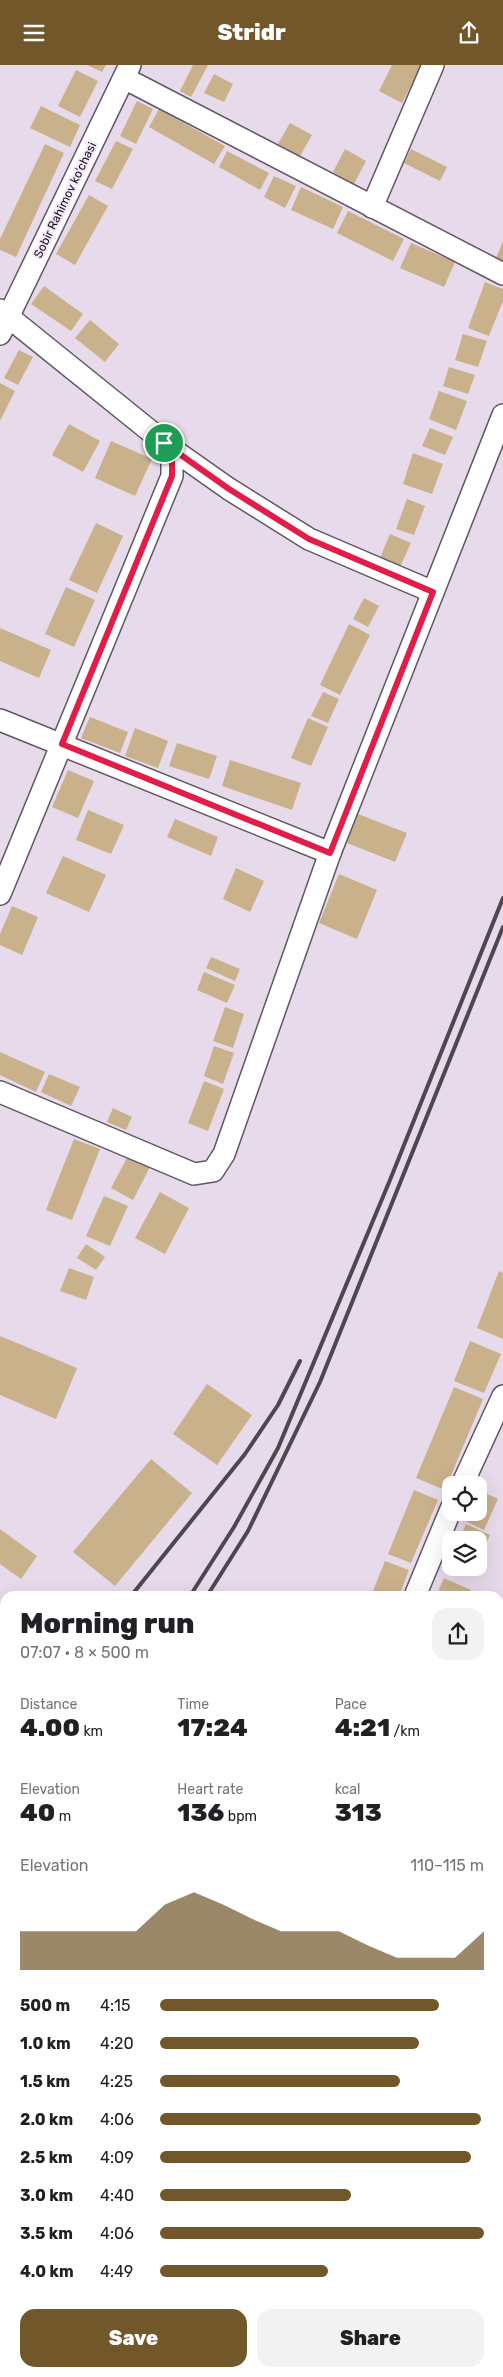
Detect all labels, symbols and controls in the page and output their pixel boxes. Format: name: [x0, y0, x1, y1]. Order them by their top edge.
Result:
icon: menu: [20, 19, 48, 47]
text: Stridr: [217, 19, 286, 46]
icon: share: [455, 19, 483, 47]
street label: Sobir Rahimov ko'chasi: [31, 140, 99, 260]
pin: [143, 422, 185, 464]
icon: arrive: [150, 429, 178, 457]
map controls: [442, 1476, 487, 1576]
button: locate: [442, 1476, 487, 1521]
button: layers: [442, 1531, 487, 1576]
text: Morning run: [20, 1607, 194, 1640]
button: share: [432, 1608, 484, 1660]
text: 07:07 · 8 × 500 m: [20, 1643, 149, 1662]
text: Distance: [20, 1696, 77, 1713]
text: Time: [177, 1696, 209, 1713]
text: Pace: [335, 1696, 367, 1713]
text: 4.00: [20, 1713, 80, 1742]
text: 17:24: [177, 1713, 248, 1742]
text: 4:21: [335, 1713, 390, 1742]
text: km: [80, 1723, 103, 1740]
text: /km: [390, 1723, 420, 1740]
text: Elevation: [20, 1781, 80, 1798]
text: Heart rate: [177, 1781, 243, 1798]
text: kcal: [335, 1781, 360, 1798]
text: 40: [20, 1798, 55, 1827]
text: 136: [177, 1798, 224, 1827]
text: 313: [335, 1798, 382, 1827]
text: m: [55, 1808, 71, 1825]
text: bpm: [224, 1808, 257, 1825]
text: Elevation: [20, 1856, 89, 1875]
text: 110–115 m: [410, 1856, 484, 1875]
text: 500 m: [20, 1996, 70, 2015]
text: 4:15: [100, 1996, 130, 2015]
text: 1.0 km: [20, 2034, 71, 2053]
text: 4:20: [100, 2034, 134, 2053]
text: 1.5 km: [20, 2072, 70, 2091]
text: 4:25: [100, 2072, 133, 2091]
text: 2.0 km: [20, 2110, 73, 2129]
text: 4:06: [100, 2110, 134, 2129]
text: 2.5 km: [20, 2148, 73, 2167]
text: 4:09: [100, 2148, 134, 2167]
text: 3.0 km: [20, 2186, 73, 2205]
text: 4:40: [100, 2186, 134, 2205]
text: 3.5 km: [20, 2224, 73, 2243]
text: 4:06: [100, 2224, 134, 2243]
text: 4.0 km: [20, 2262, 74, 2281]
text: 4:49: [100, 2262, 133, 2281]
button: Save: [20, 2309, 247, 2367]
button: Share: [257, 2309, 484, 2367]

